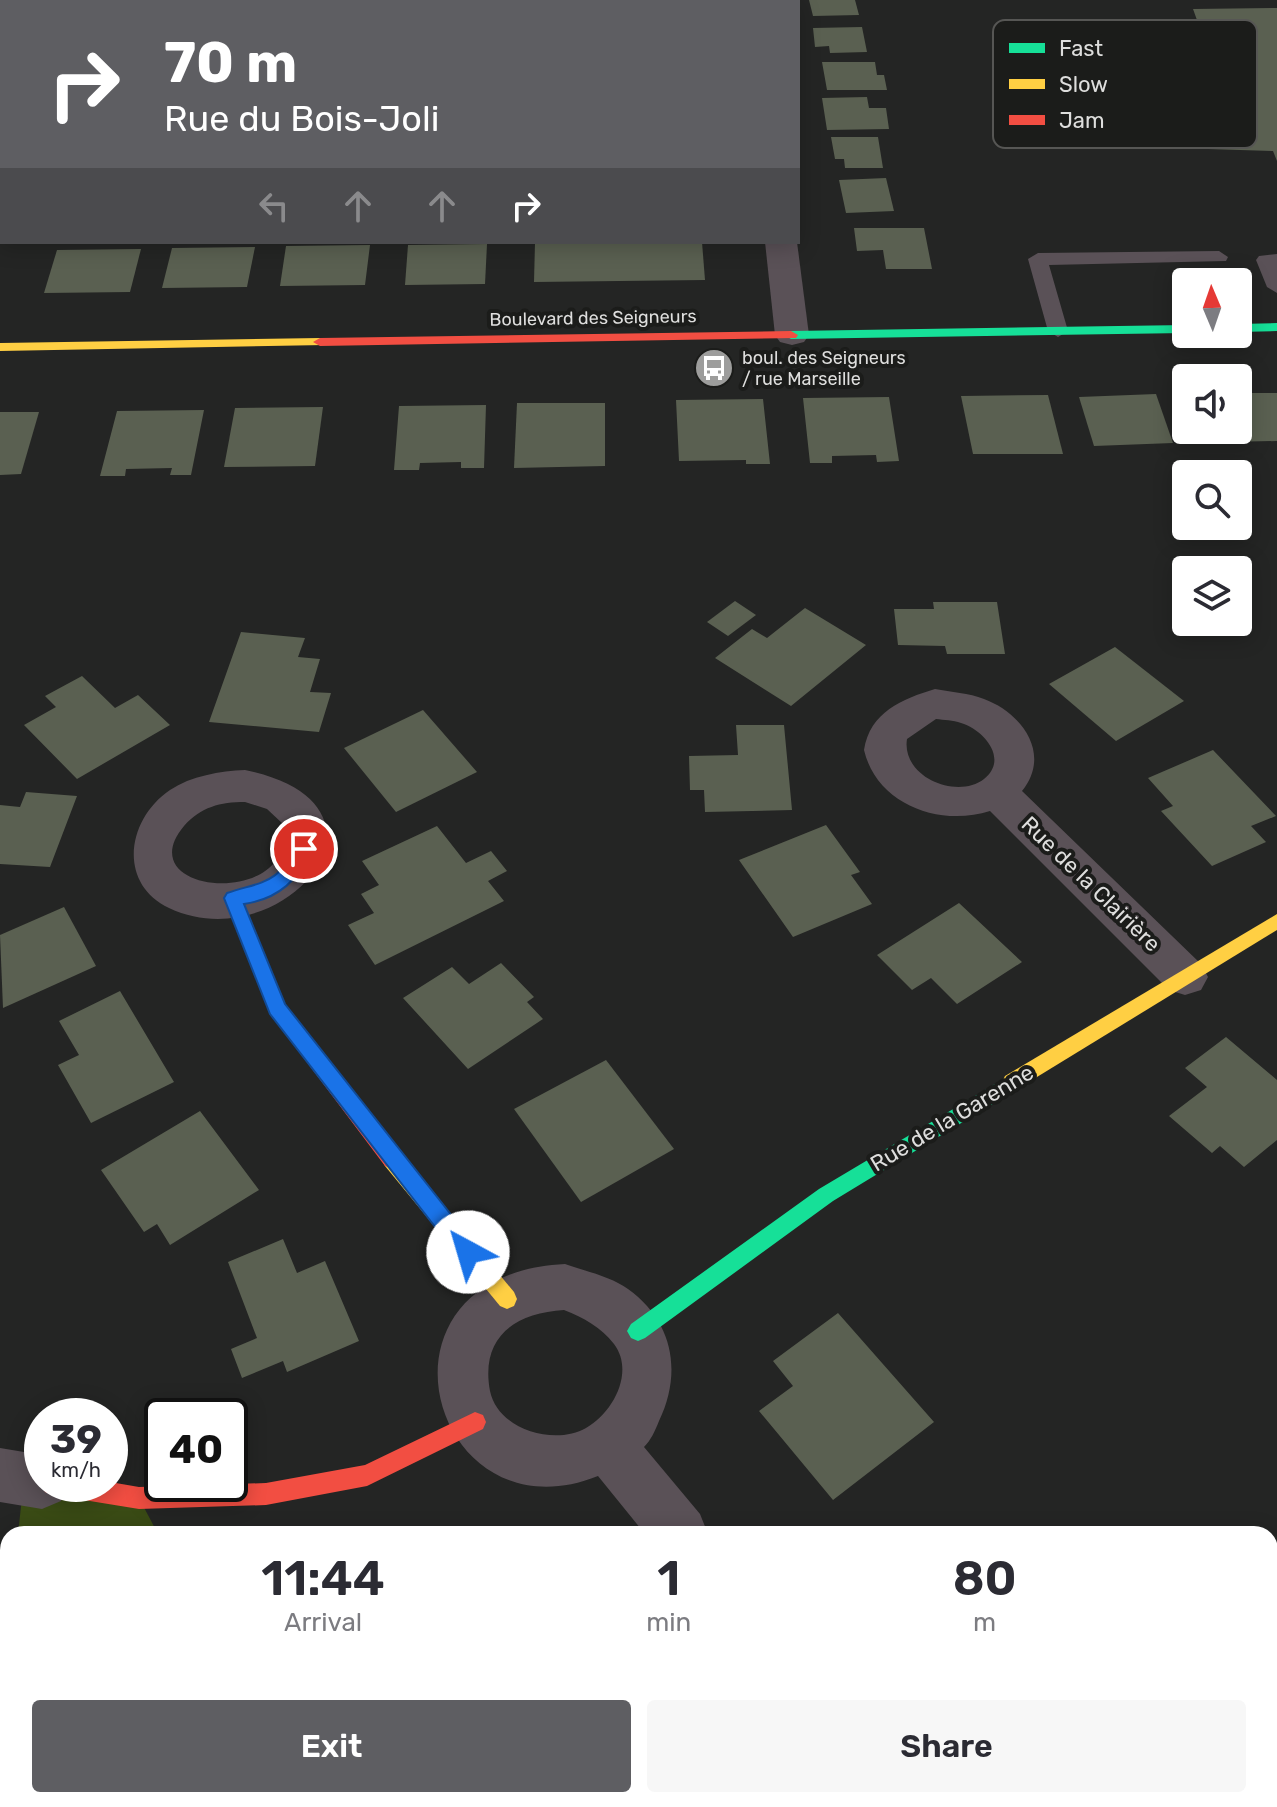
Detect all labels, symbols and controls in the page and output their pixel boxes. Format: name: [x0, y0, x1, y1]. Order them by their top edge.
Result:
legend: [993, 20, 1257, 148]
text: 70 m: [164, 30, 297, 96]
icon: right: [32, 32, 136, 136]
text: Fast: [1059, 35, 1104, 62]
text: Slow: [1059, 71, 1108, 98]
text: Rue du Bois-Joli: [164, 97, 439, 140]
text: Jam: [1059, 107, 1105, 134]
icon: left: [252, 184, 296, 228]
icon: ahead: [336, 184, 380, 228]
icon: ahead: [420, 184, 464, 228]
icon: right: [504, 184, 548, 228]
north arrow: [1172, 268, 1252, 348]
map controls: [1172, 268, 1252, 636]
street label: Boulevard des Seigneurs: [489, 305, 697, 331]
bus stop icon: boul. des Seigneurs / rue Marseille: [693, 347, 735, 389]
place label: boul. des Seigneurs / rue Marseille: [742, 347, 906, 390]
button: sound: [1172, 364, 1252, 444]
button: search: [1172, 460, 1252, 540]
button: layers: [1172, 556, 1252, 636]
street label: Rue de la Clairière: [1016, 811, 1166, 957]
pin: [270, 815, 338, 883]
icon: arrive: [282, 827, 326, 871]
street label: Rue de la Garenne: [865, 1059, 1039, 1177]
position arrow: [426, 1210, 510, 1294]
speed limit sign: 40: [144, 1398, 248, 1502]
text: 39: [50, 1416, 102, 1463]
text: km/h: [51, 1458, 101, 1482]
text: 11:44: [261, 1550, 385, 1607]
text: 1: [657, 1550, 680, 1607]
text: 80: [953, 1550, 1017, 1607]
text: Arrival: [284, 1607, 362, 1638]
text: min: [646, 1607, 691, 1638]
text: m: [973, 1607, 996, 1638]
button: Exit: [32, 1700, 631, 1792]
button: Share: [647, 1700, 1246, 1792]

